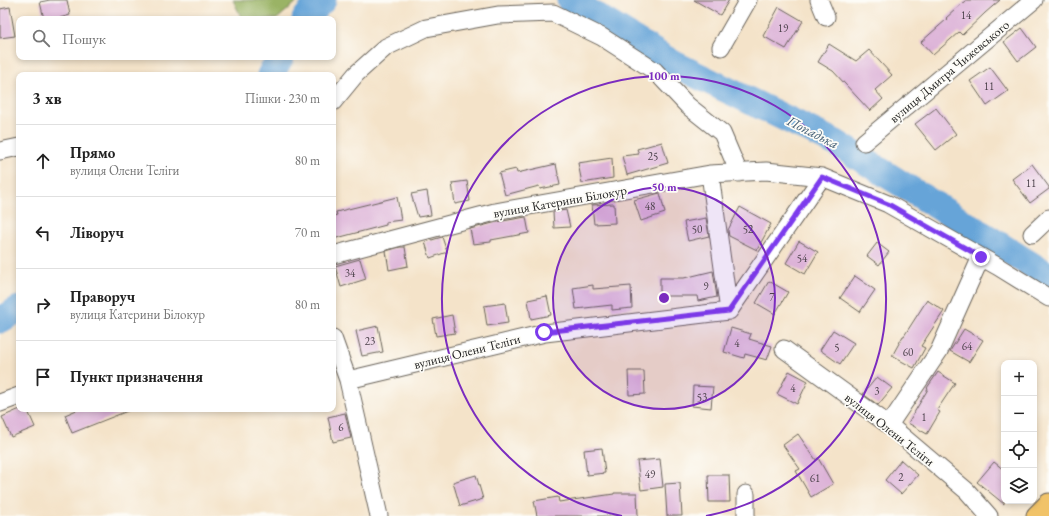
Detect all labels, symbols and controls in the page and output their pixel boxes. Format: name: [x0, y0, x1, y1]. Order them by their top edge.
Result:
house number: 14: [961, 8, 972, 22]
search box: [16, 16, 336, 60]
street label: вулиця Дмитра Чижевського: [886, 16, 1013, 127]
house number: 19: [778, 21, 789, 35]
icon: search: [30, 27, 52, 49]
text: Пошук: [62, 29, 106, 48]
text: 100 m: [648, 68, 680, 84]
house number: 11: [984, 79, 994, 93]
text: 3 хв: [32, 87, 62, 109]
text: Пішки · 230 m: [245, 90, 320, 107]
water label: Попадька: [783, 111, 842, 153]
text: Прямо: [70, 143, 115, 162]
house number: 25: [648, 149, 658, 163]
icon: ahead: [32, 150, 54, 172]
text: 80 m: [295, 152, 320, 169]
text: вулиця Олени Теліги: [70, 162, 179, 179]
house number: 11: [1026, 176, 1036, 190]
text: 50 m: [651, 179, 677, 195]
street label: вулиця Катерини Білокур: [492, 181, 628, 222]
house number: 48: [645, 199, 655, 213]
icon: left: [32, 222, 54, 244]
house number: 50: [692, 222, 702, 236]
house number: 52: [743, 222, 754, 236]
text: Ліворуч: [70, 223, 124, 242]
text: 70 m: [295, 224, 320, 241]
route end: [972, 248, 990, 266]
house number: 54: [797, 251, 808, 265]
house number: 34: [345, 266, 356, 280]
house number: 9: [703, 279, 709, 293]
text: Праворуч: [70, 287, 135, 306]
house number: 7: [769, 290, 775, 304]
centre of rings: [657, 291, 671, 305]
icon: right: [32, 294, 54, 316]
text: 80 m: [295, 296, 320, 313]
text: вулиця Катерини Білокур: [70, 306, 205, 323]
route start: [535, 323, 553, 341]
street label: вулиця Олени Теліги: [412, 330, 522, 373]
house number: 23: [365, 334, 375, 348]
house number: 4: [734, 336, 740, 350]
house number: 64: [962, 339, 973, 353]
house number: 5: [834, 340, 840, 354]
house number: 60: [903, 345, 913, 359]
map controls: [1001, 360, 1037, 504]
button: +: [1001, 360, 1037, 396]
icon: arrive: [32, 366, 54, 388]
text: Пункт призначення: [70, 367, 203, 386]
house number: 4: [790, 381, 796, 395]
house number: 3: [874, 384, 880, 398]
street label: вулиця Олени Теліги: [841, 389, 938, 470]
house number: 53: [697, 390, 707, 404]
button: −: [1001, 396, 1037, 432]
house number: 1: [921, 410, 927, 424]
house number: 6: [338, 420, 344, 434]
button: locate: [1001, 432, 1037, 468]
house number: 49: [645, 467, 656, 481]
button: layers: [1001, 468, 1037, 504]
house number: 2: [898, 470, 904, 484]
house number: 61: [810, 471, 820, 485]

